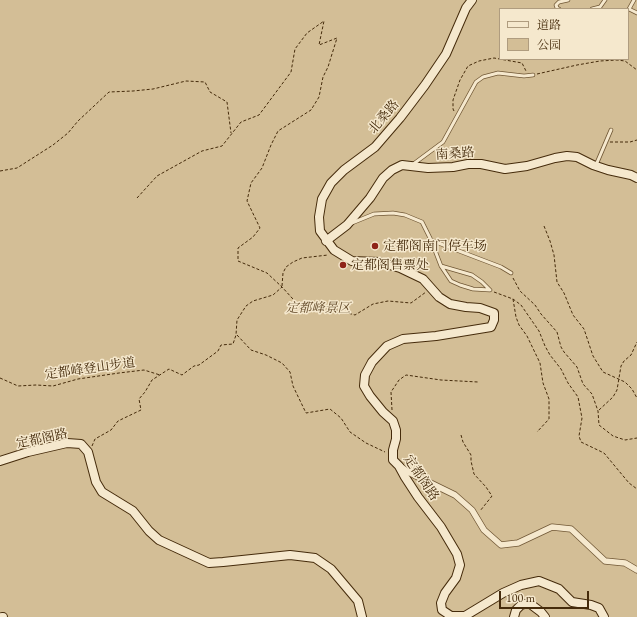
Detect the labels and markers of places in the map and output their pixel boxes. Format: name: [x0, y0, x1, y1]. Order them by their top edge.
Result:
place label: 定都阁南门停车场: [383, 238, 487, 254]
marker: 定都阁南门停车场: [370, 241, 380, 251]
place label: 定都阁售票处: [351, 257, 429, 273]
marker: 定都阁售票处: [338, 260, 348, 270]

